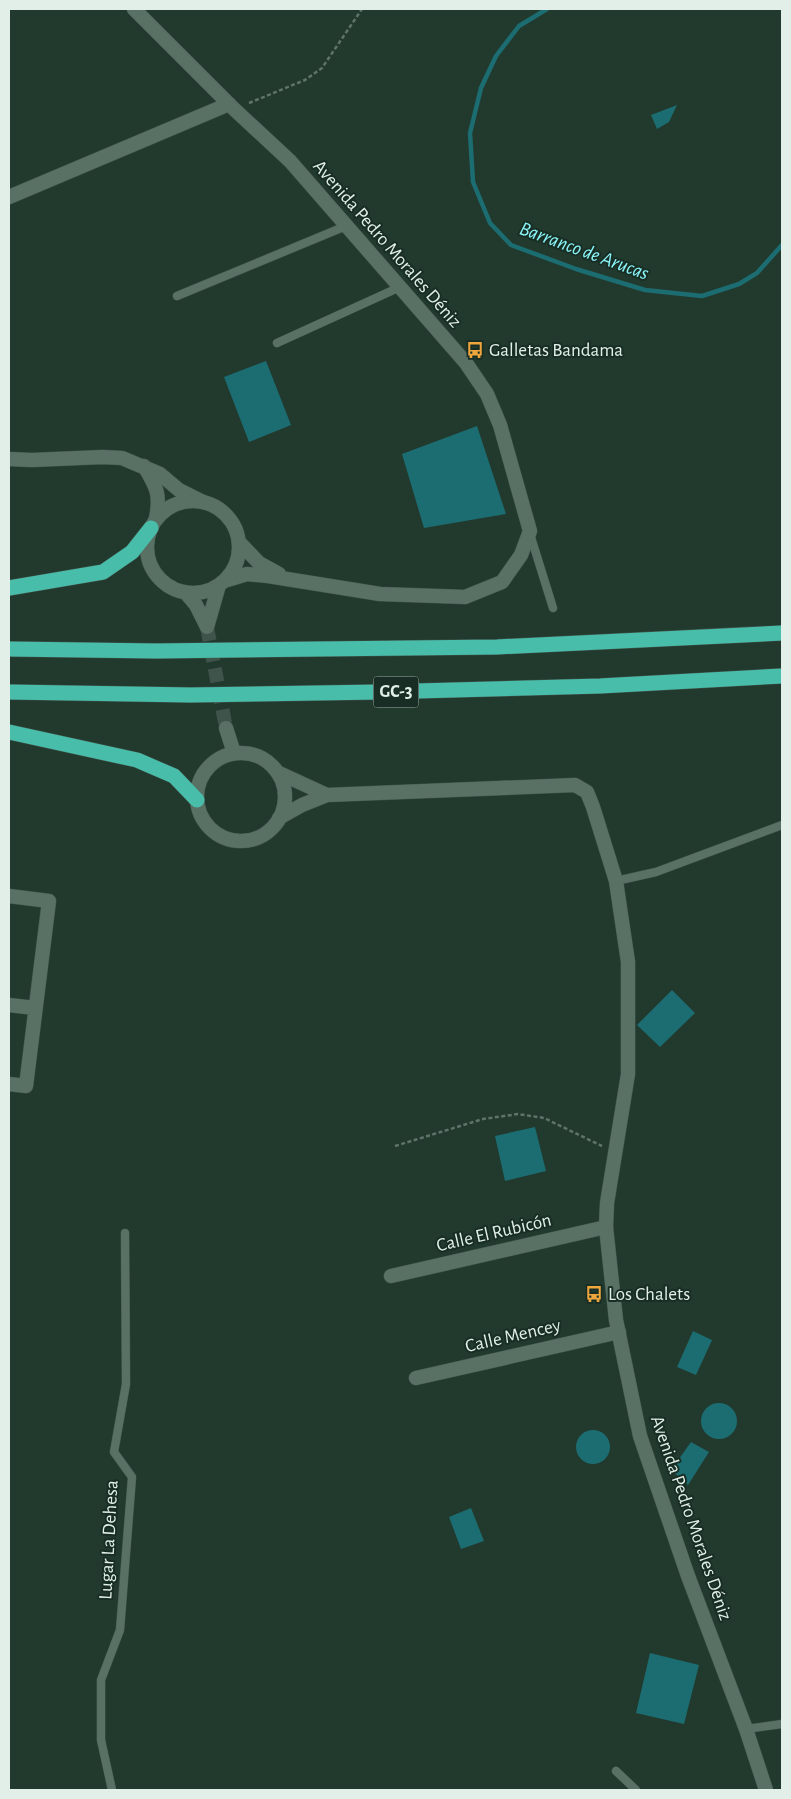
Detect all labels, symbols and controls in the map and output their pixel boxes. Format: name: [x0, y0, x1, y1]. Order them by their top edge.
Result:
street label: Avenida Pedro Morales Déniz: [309, 157, 465, 331]
water label: Barranco de Arucas: [517, 218, 652, 284]
bus stop icon: Galletas Bandama: [465, 340, 485, 360]
place label: Galletas Bandama: [489, 341, 623, 360]
road number: GC-3: [374, 676, 418, 708]
street label: Calle El Rubicón: [435, 1211, 553, 1255]
bus stop icon: Los Chalets: [584, 1284, 604, 1304]
place label: Los Chalets: [608, 1285, 690, 1304]
street label: Calle Mencey: [463, 1316, 563, 1356]
street label: Avenida Pedro Morales Déniz: [647, 1413, 735, 1623]
street label: Lugar La Dehesa: [96, 1479, 122, 1600]

